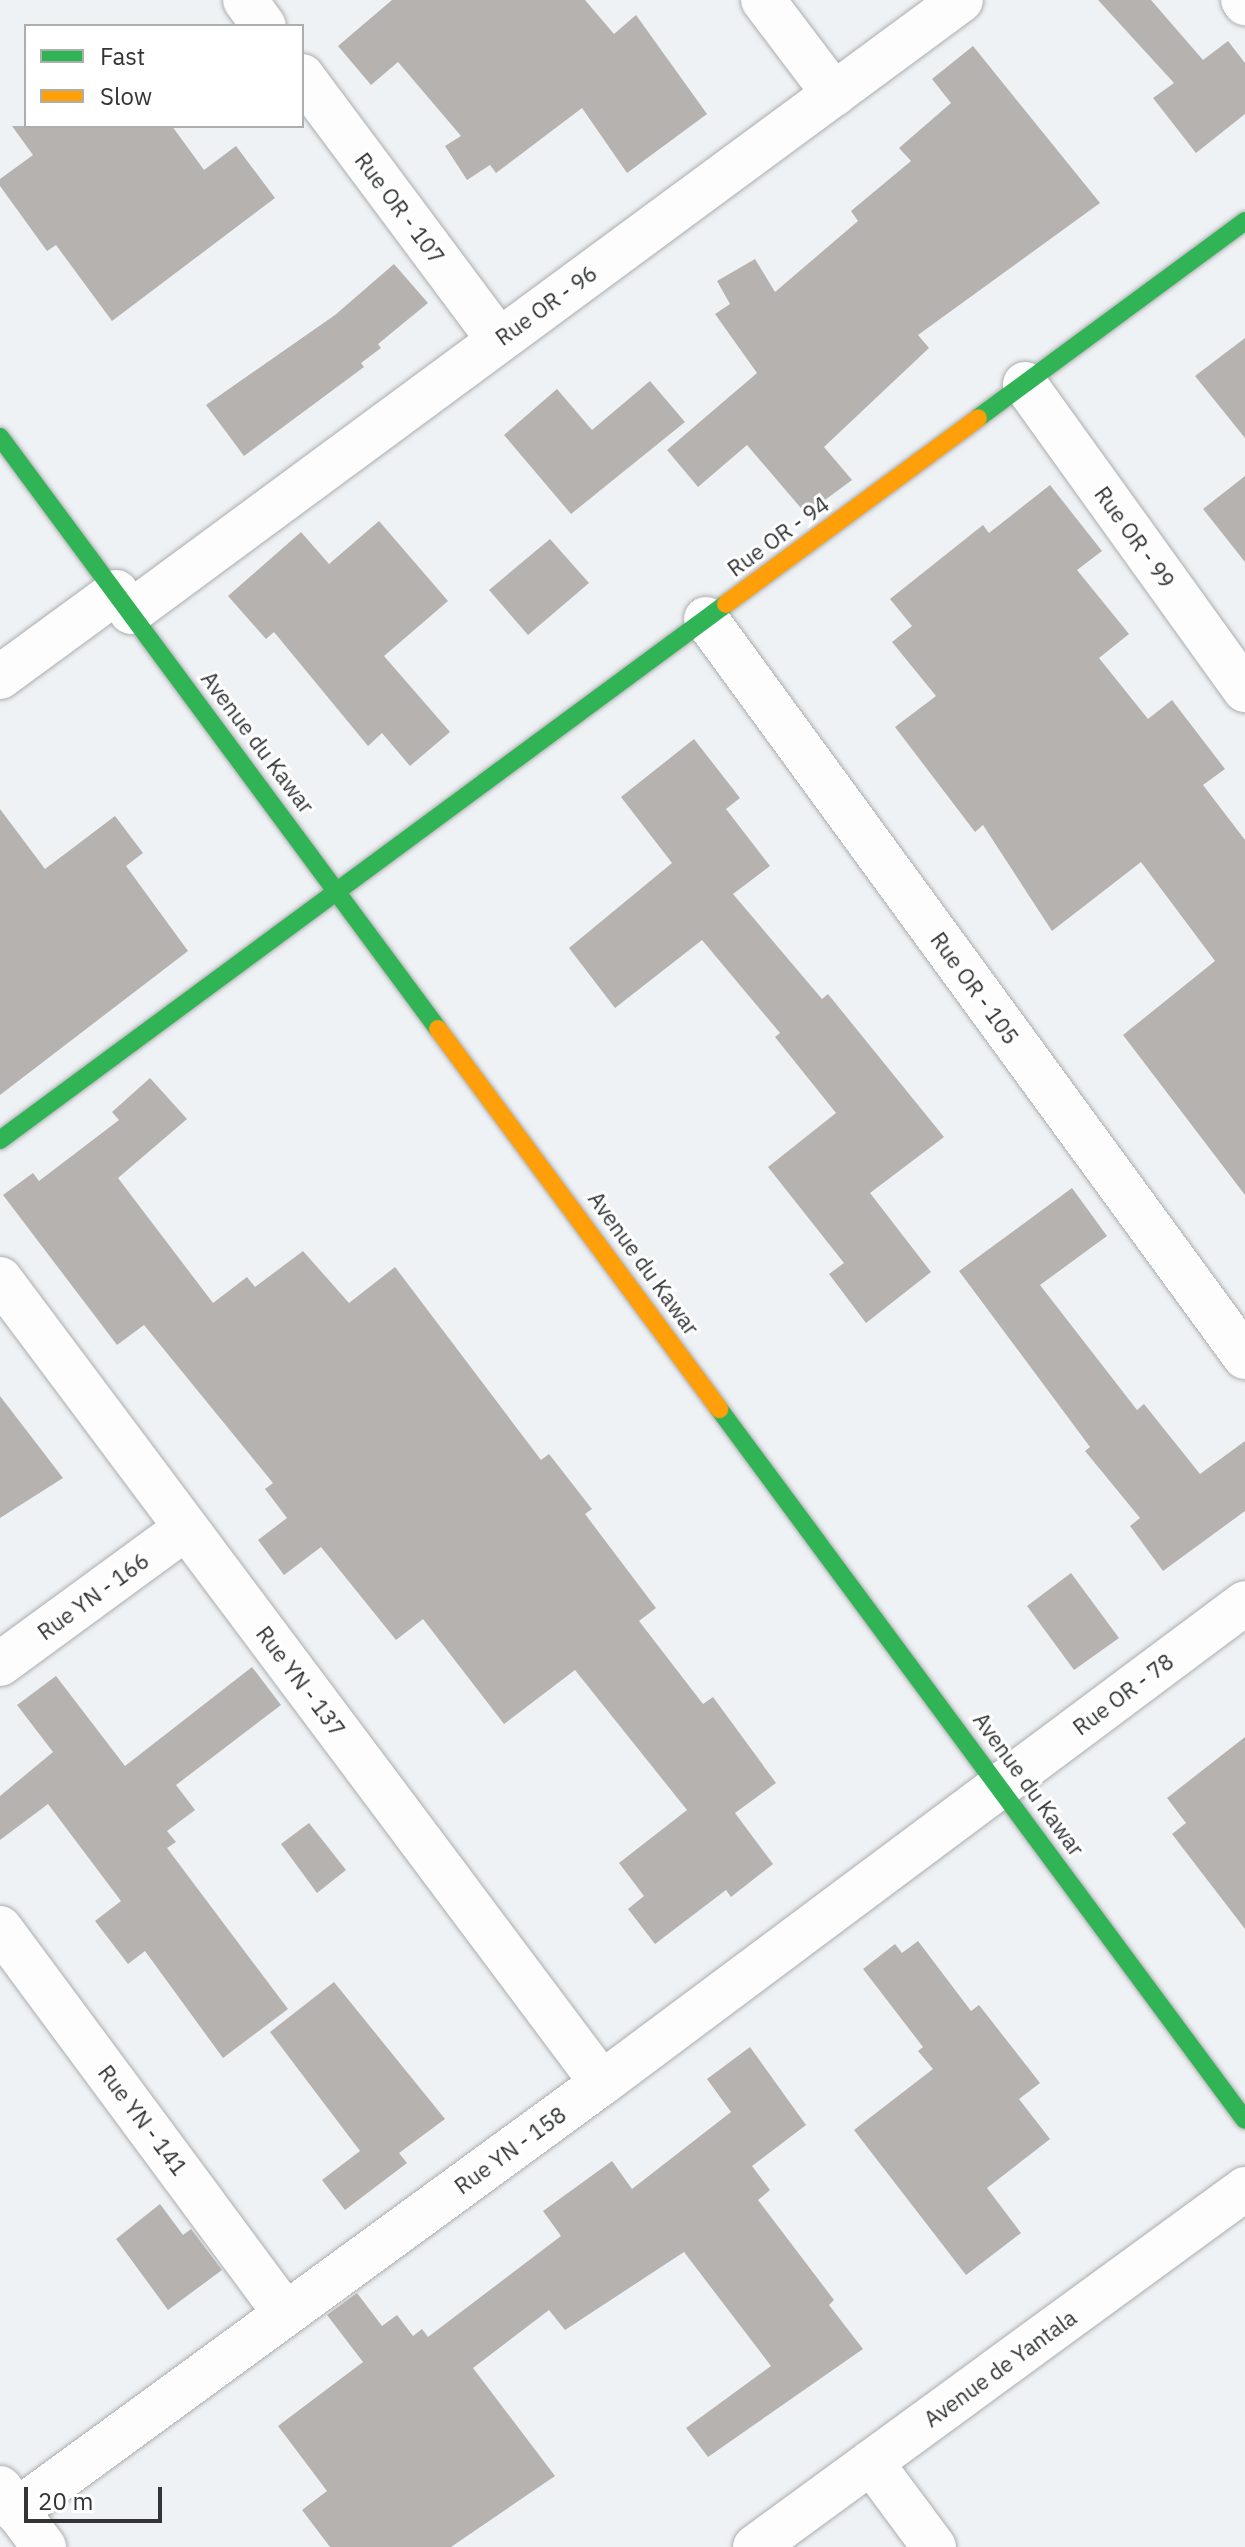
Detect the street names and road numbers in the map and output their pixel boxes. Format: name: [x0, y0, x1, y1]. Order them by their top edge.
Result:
street label: Rue OR - 107: [350, 147, 450, 269]
street label: Rue OR - 96: [490, 259, 602, 351]
street label: Rue OR - 99: [1089, 481, 1181, 593]
street label: Rue OR - 94: [722, 490, 834, 582]
street label: Avenue du Kawar: [196, 666, 320, 818]
street label: Rue OR - 105: [925, 927, 1025, 1049]
street label: Avenue du Kawar: [583, 1186, 705, 1340]
street label: Rue YN - 166: [32, 1547, 154, 1645]
street label: Rue YN - 137: [251, 1621, 351, 1741]
street label: Rue OR - 78: [1068, 1648, 1178, 1740]
street label: Avenue du Kawar: [968, 1707, 1090, 1861]
street label: Rue YN - 141: [93, 2060, 193, 2180]
street label: Rue YN - 158: [449, 2101, 571, 2199]
street label: Avenue de Yantala: [919, 2304, 1081, 2432]

